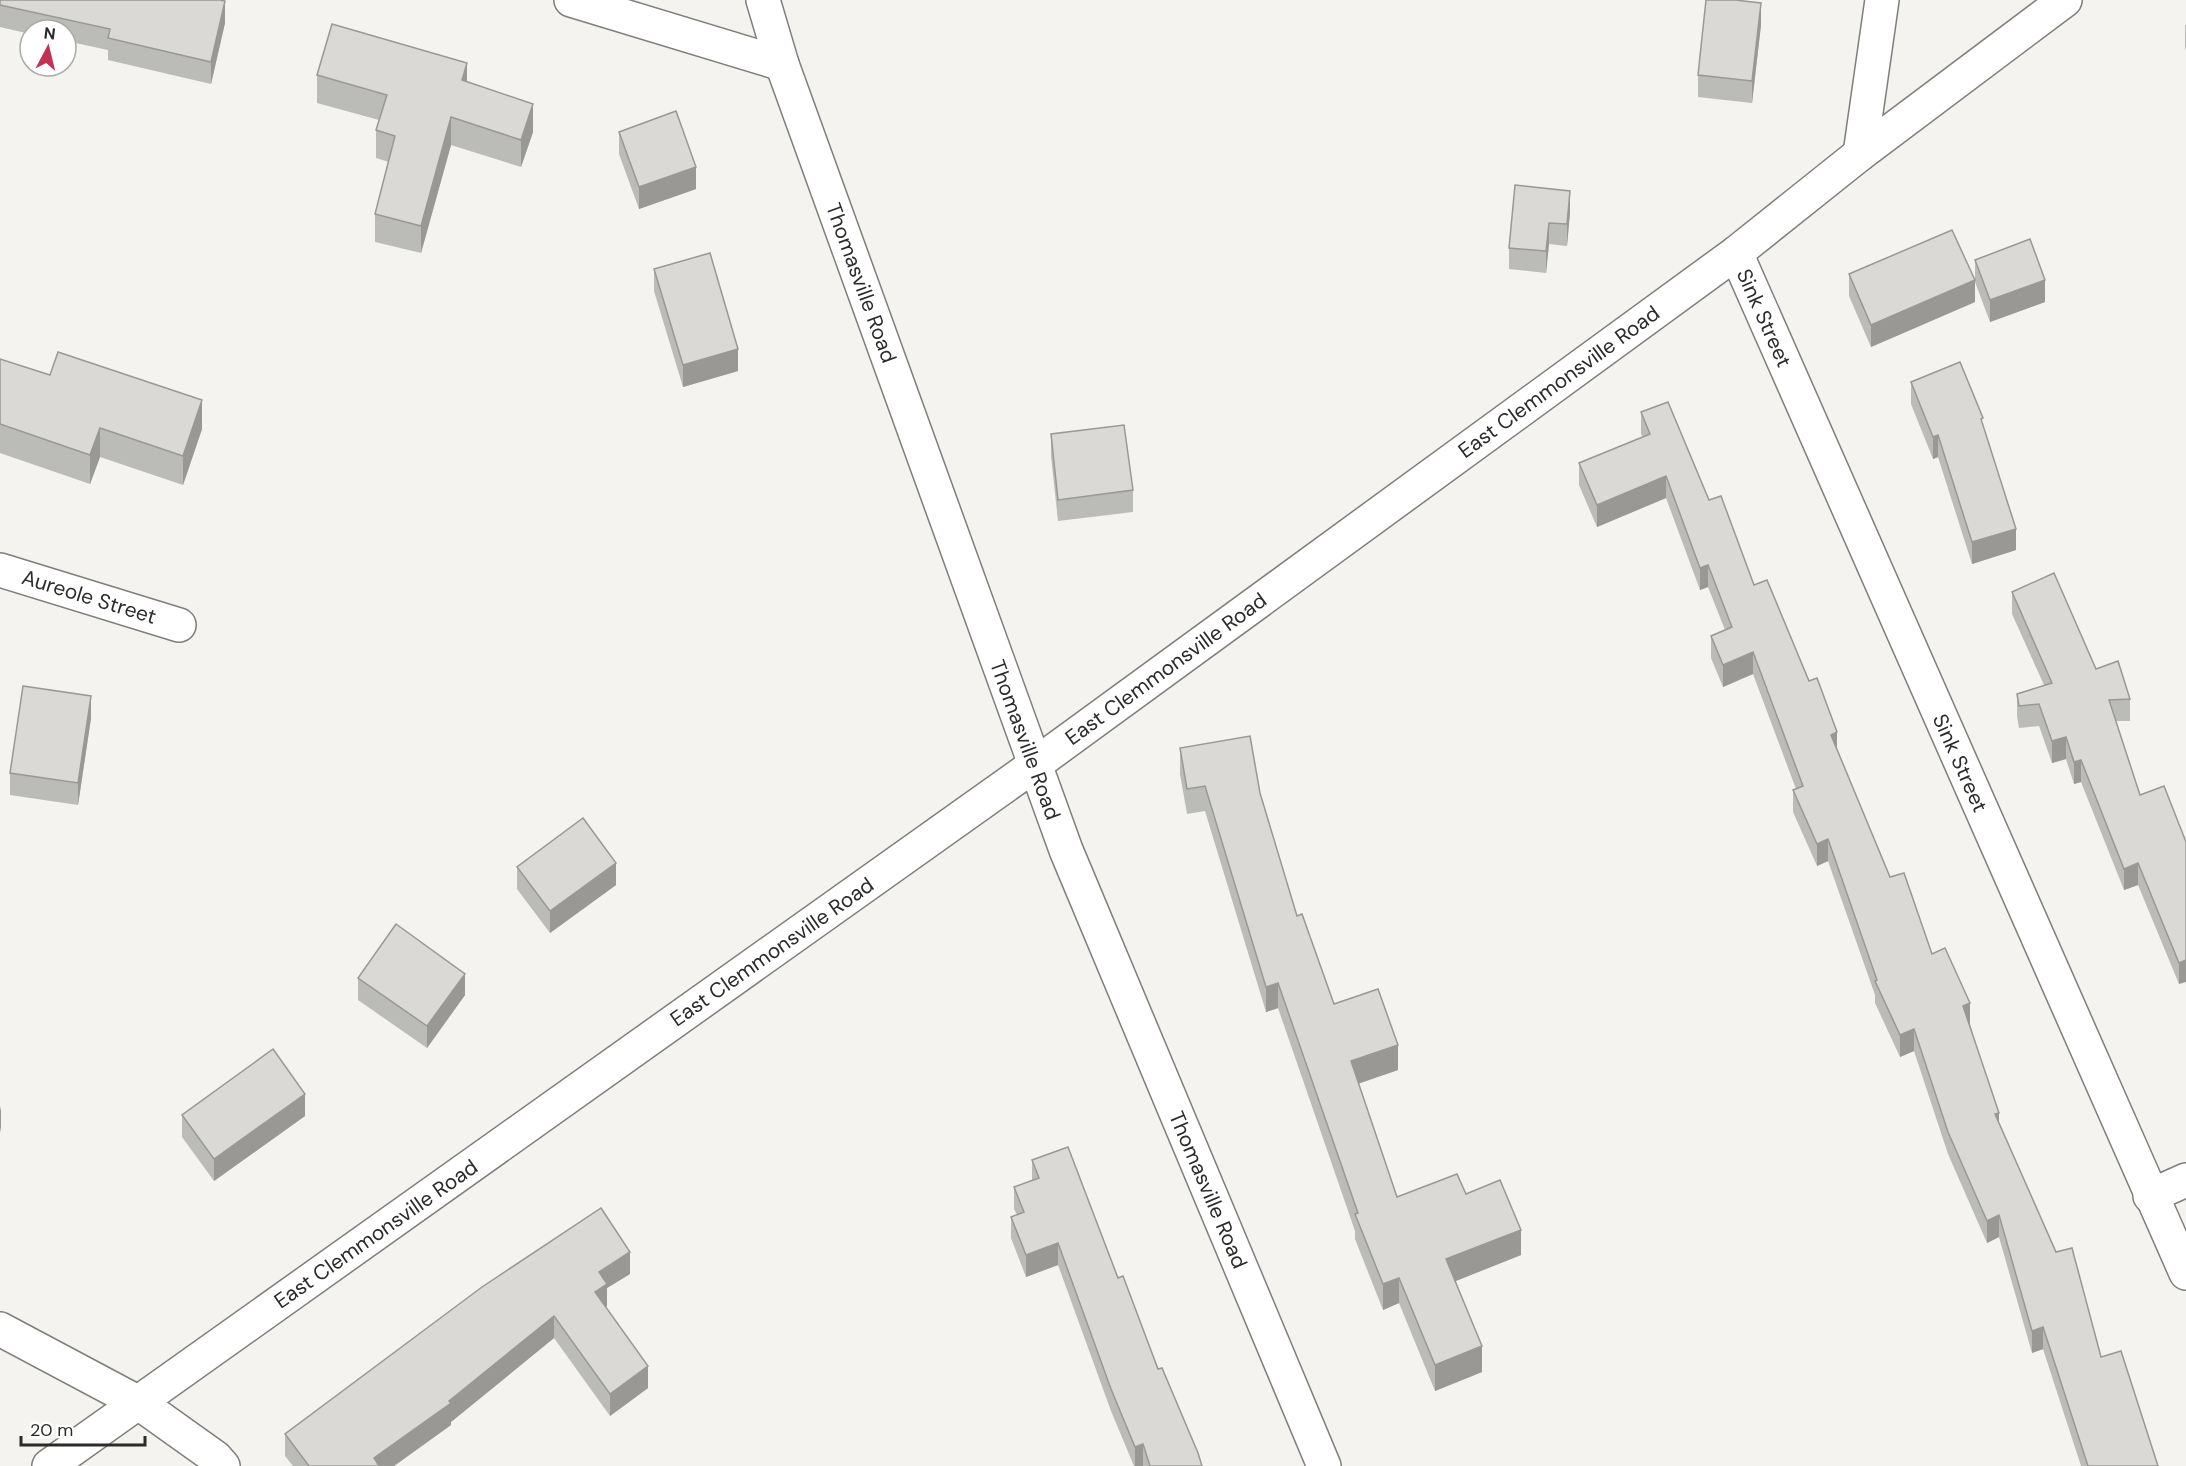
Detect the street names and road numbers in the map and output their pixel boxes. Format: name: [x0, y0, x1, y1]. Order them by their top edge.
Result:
street label: Thomasville Road: [819, 199, 903, 367]
street label: Sink Street: [1730, 264, 1798, 372]
street label: East Clemmonsville Road: [1453, 299, 1665, 465]
street label: Aureole Street: [18, 563, 160, 631]
street label: East Clemmonsville Road: [1060, 586, 1272, 752]
street label: Thomasville Road: [983, 656, 1067, 824]
street label: Sink Street: [1926, 709, 1994, 817]
street label: East Clemmonsville Road: [665, 871, 879, 1033]
street label: Thomasville Road: [1162, 1107, 1254, 1273]
street label: East Clemmonsville Road: [269, 1153, 483, 1315]

